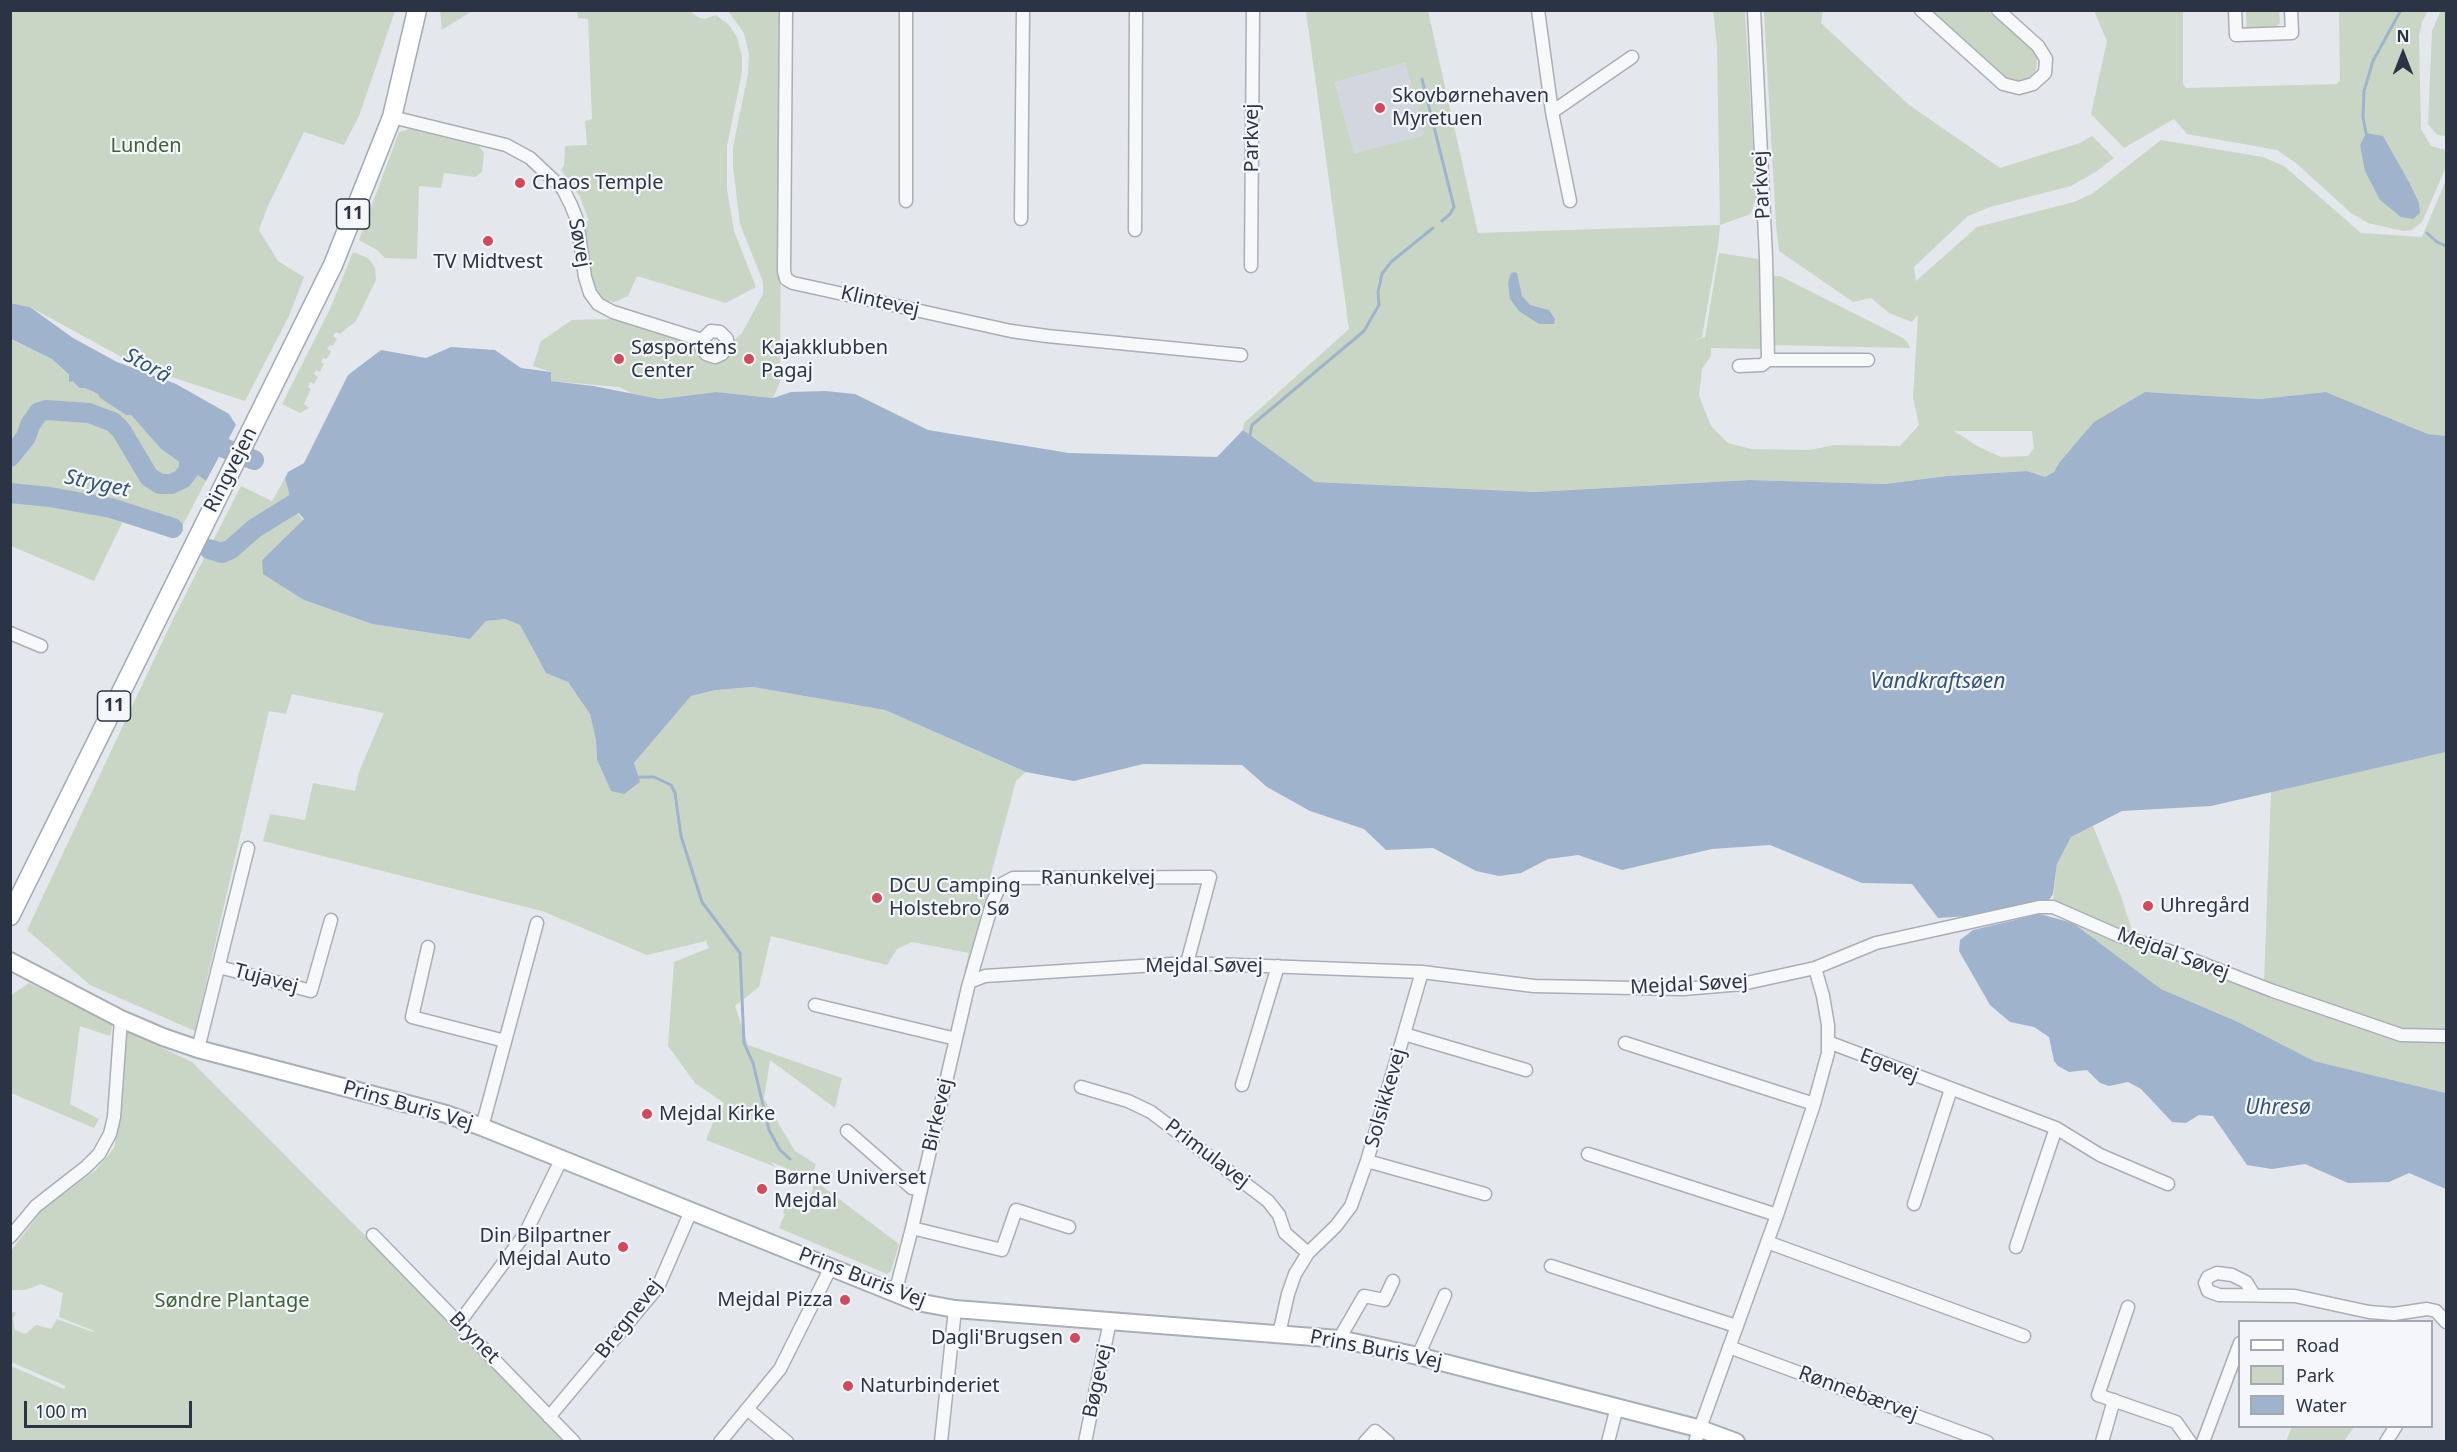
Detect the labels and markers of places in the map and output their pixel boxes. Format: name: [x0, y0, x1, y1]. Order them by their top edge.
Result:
place label: Skovbørnehaven Myretuen: [1392, 84, 1549, 131]
marker: Skovbørnehaven Myretuen: [1373, 101, 1387, 115]
place label: Chaos Temple: [532, 171, 664, 195]
marker: Chaos Temple: [513, 176, 527, 190]
marker: TV Midtvest: [481, 234, 495, 248]
place label: TV Midtvest: [433, 250, 543, 274]
place label: Søsportens Center: [631, 336, 737, 383]
place label: Kajakklubben Pagaj: [761, 336, 888, 383]
marker: Søsportens Center: [612, 352, 626, 366]
marker: Kajakklubben Pagaj: [742, 352, 756, 366]
place label: DCU Camping Holstebro Sø: [889, 874, 1021, 921]
marker: DCU Camping Holstebro Sø: [870, 891, 884, 905]
place label: Uhregård: [2160, 894, 2250, 918]
marker: Uhregård: [2141, 899, 2155, 913]
place label: Mejdal Kirke: [659, 1102, 775, 1126]
marker: Mejdal Kirke: [640, 1107, 654, 1121]
place label: Børne Universet Mejdal: [774, 1166, 926, 1213]
marker: Børne Universet Mejdal: [755, 1182, 769, 1196]
place label: Din Bilpartner Mejdal Auto: [479, 1224, 611, 1271]
marker: Din Bilpartner Mejdal Auto: [616, 1240, 630, 1254]
place label: Mejdal Pizza: [717, 1288, 833, 1312]
marker: Mejdal Pizza: [838, 1293, 852, 1307]
place label: Dagli'Brugsen: [931, 1326, 1063, 1350]
marker: Dagli'Brugsen: [1068, 1331, 1082, 1345]
place label: Naturbinderiet: [860, 1374, 1000, 1398]
marker: Naturbinderiet: [841, 1379, 855, 1393]

